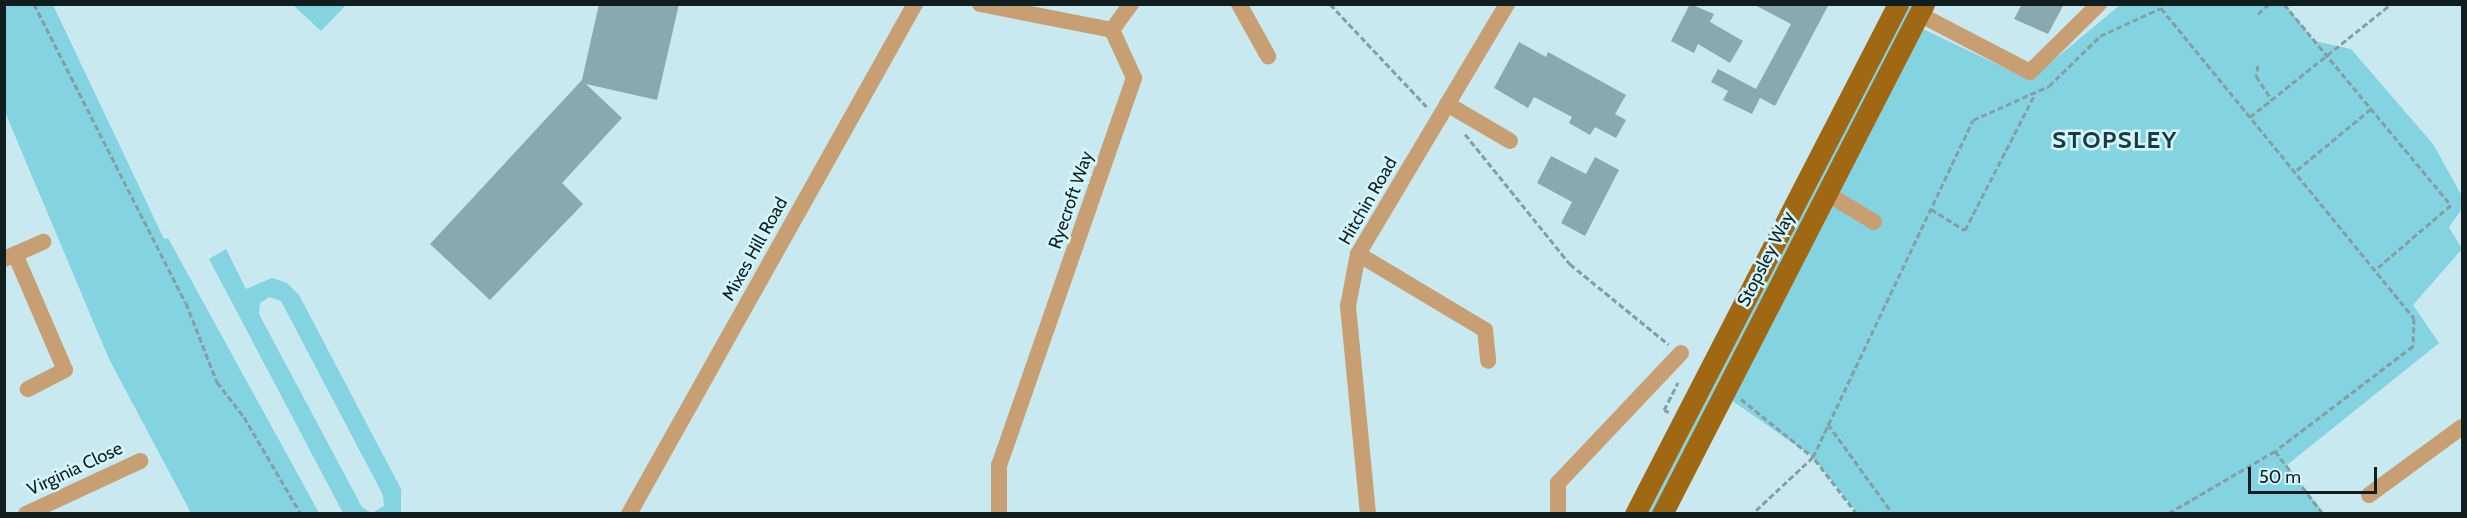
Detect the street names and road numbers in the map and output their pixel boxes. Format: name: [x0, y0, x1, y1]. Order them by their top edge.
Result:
street label: Ryecroft Way: [1044, 148, 1098, 252]
street label: Hitchin Road: [1334, 153, 1402, 249]
street label: Mixes Hill Road: [718, 193, 792, 305]
street label: Stopsley Way: [1733, 208, 1799, 310]
street label: Virginia Close: [24, 438, 126, 500]

